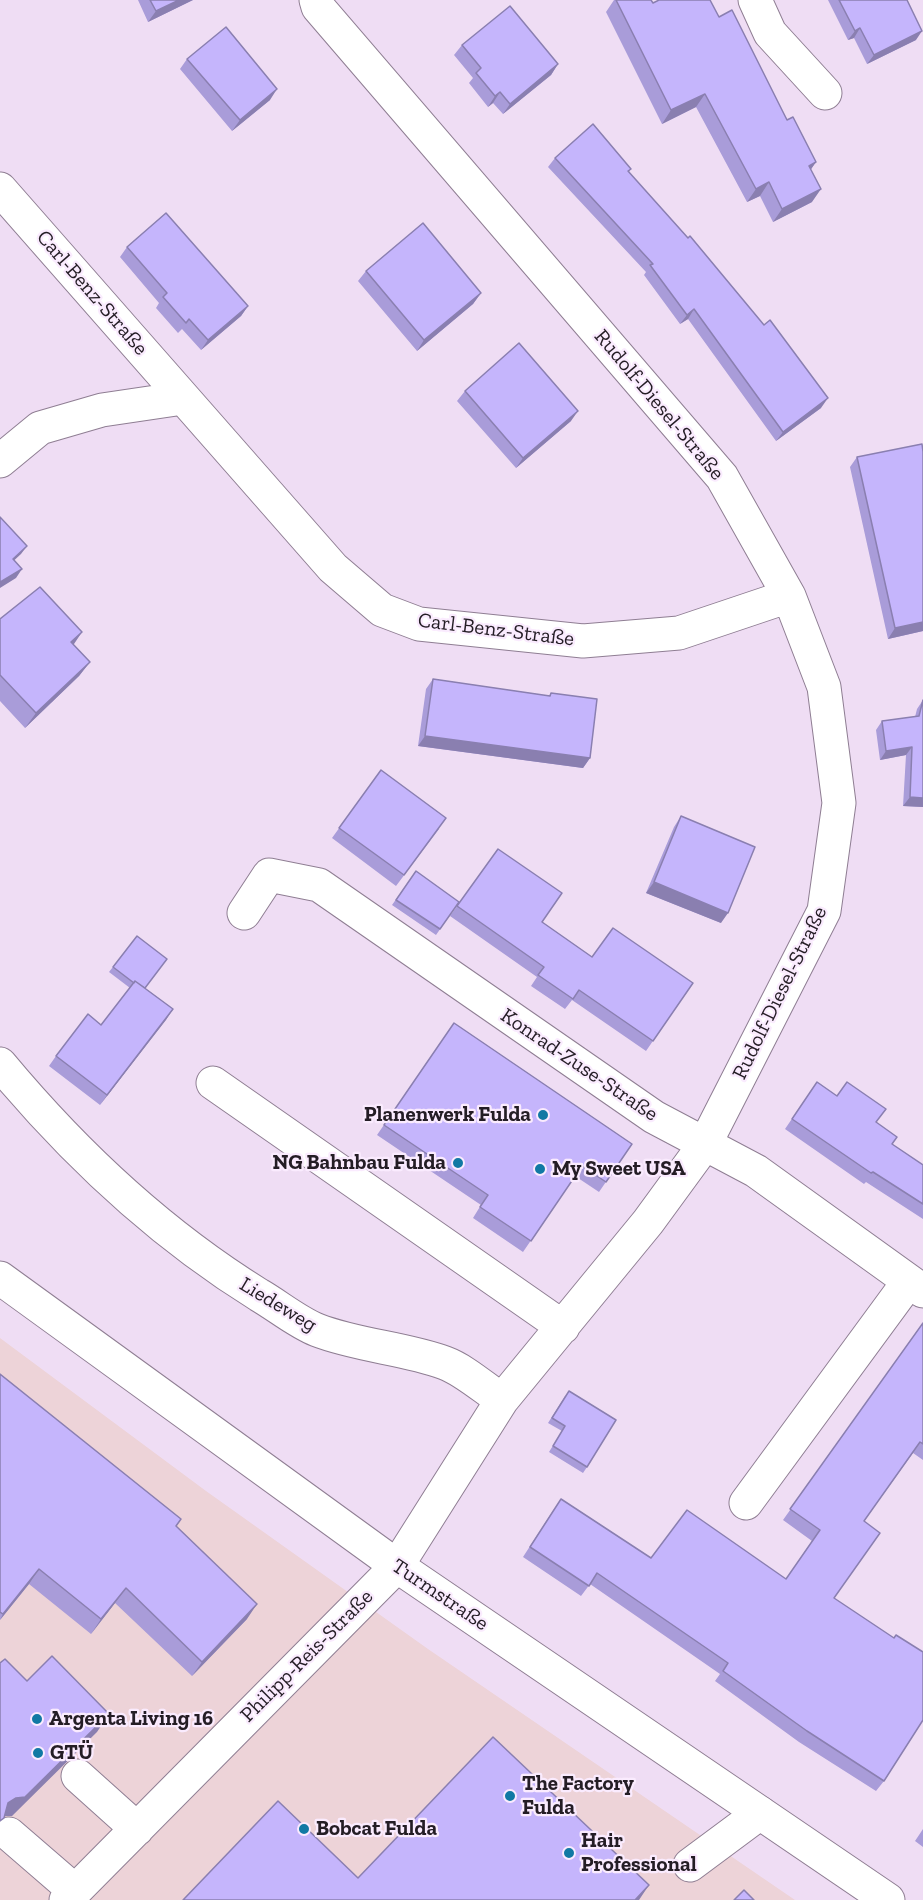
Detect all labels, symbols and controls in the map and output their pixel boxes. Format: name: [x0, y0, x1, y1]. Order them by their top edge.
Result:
street label: Carl-Benz-Straße: [31, 225, 153, 361]
street label: Rudolf-Diesel-Straße: [589, 324, 729, 486]
street label: Carl-Benz-Straße: [416, 608, 576, 652]
street label: Rudolf-Diesel-Straße: [727, 902, 833, 1084]
street label: Konrad-Zuse-Straße: [495, 1003, 663, 1127]
place label: Planenwerk Fulda: [364, 1102, 531, 1128]
marker: Planenwerk Fulda: [536, 1108, 550, 1122]
place label: NG Bahnbau Fulda: [272, 1150, 446, 1176]
marker: NG Bahnbau Fulda: [451, 1156, 465, 1170]
place label: My Sweet USA: [552, 1156, 686, 1182]
marker: My Sweet USA: [533, 1162, 547, 1176]
street label: Liedeweg: [235, 1272, 321, 1338]
street label: Turmstraße: [387, 1553, 493, 1637]
street label: Philipp-Reis-Straße: [235, 1584, 379, 1728]
place label: Argenta Living 16: [49, 1706, 213, 1732]
marker: Argenta Living 16: [30, 1712, 44, 1726]
place label: GTÜ: [50, 1740, 93, 1766]
marker: GTÜ: [31, 1746, 45, 1760]
place label: The Factory Fulda: [522, 1771, 634, 1821]
marker: The Factory Fulda: [503, 1789, 517, 1803]
place label: Bobcat Fulda: [316, 1816, 437, 1842]
marker: Bobcat Fulda: [297, 1822, 311, 1836]
place label: Hair Professional: [581, 1828, 697, 1878]
marker: Hair Professional: [562, 1846, 576, 1860]

